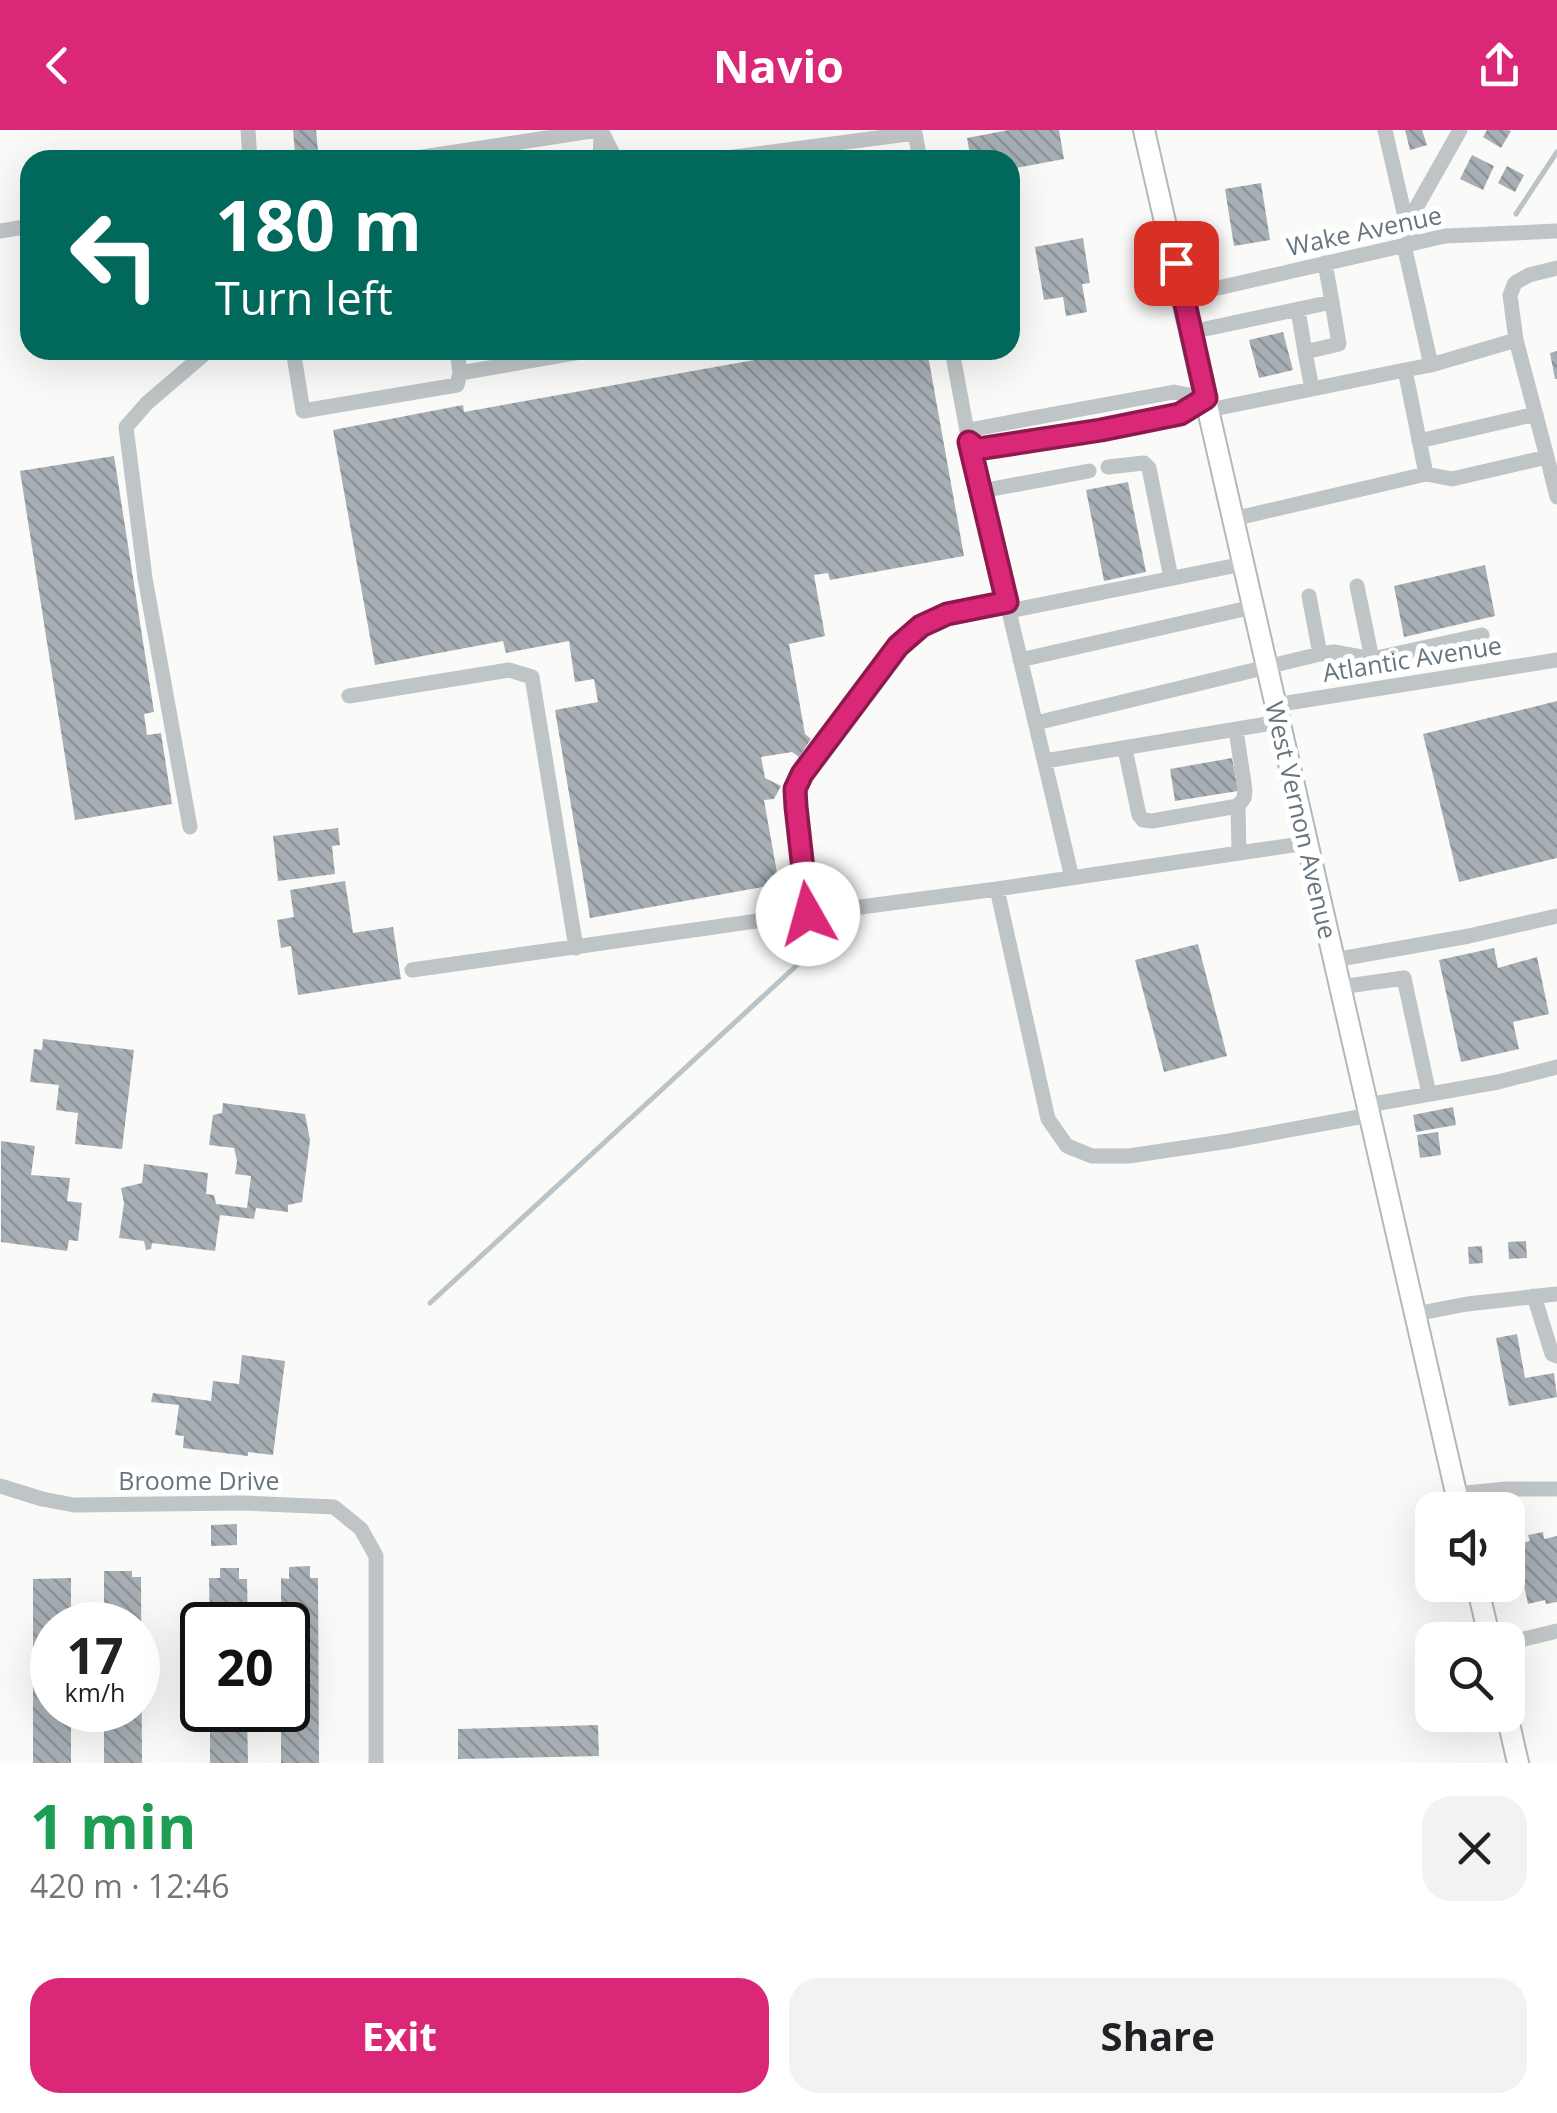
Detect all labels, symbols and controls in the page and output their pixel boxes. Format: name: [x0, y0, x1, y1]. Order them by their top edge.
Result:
text: Navio: [713, 35, 844, 96]
icon: back: [30, 38, 85, 93]
icon: share: [1472, 38, 1527, 93]
text: 180 m: [215, 176, 422, 272]
icon: left: [50, 190, 180, 320]
street label: Wake Avenue: [1283, 197, 1445, 263]
pin: [1134, 221, 1219, 306]
icon: arrive: [1149, 236, 1204, 291]
text: Turn left: [215, 267, 393, 328]
street label: Atlantic Avenue: [1320, 627, 1504, 689]
street label: West Vernon Avenue: [1258, 698, 1346, 942]
position arrow: [756, 862, 860, 966]
street label: Broome Drive: [118, 1463, 280, 1497]
map controls: [1415, 1492, 1525, 1732]
button: sound: [1415, 1492, 1525, 1602]
speed limit sign: 20: [180, 1602, 310, 1732]
text: 17: [66, 1621, 124, 1689]
button: search: [1415, 1622, 1525, 1732]
text: km/h: [65, 1675, 125, 1709]
text: 1 min: [30, 1785, 197, 1867]
button: close: [1422, 1796, 1527, 1901]
text: 420 m · 12:46: [30, 1864, 229, 1907]
button: Exit: [30, 1978, 769, 2093]
button: Share: [789, 1978, 1527, 2093]

